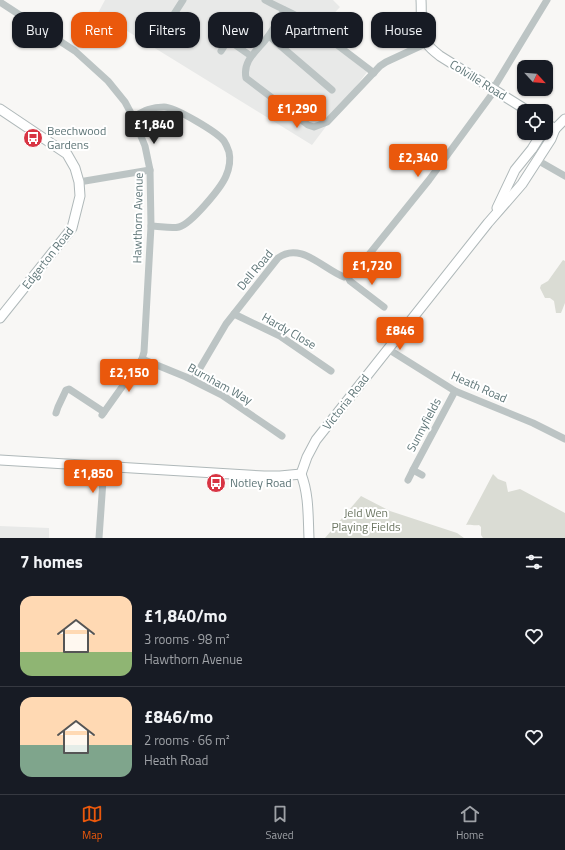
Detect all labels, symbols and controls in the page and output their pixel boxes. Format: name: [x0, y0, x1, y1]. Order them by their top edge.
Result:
chip: Buy: [12, 12, 63, 48]
chip: Rent: [71, 12, 127, 48]
chip: Filters: [135, 12, 200, 48]
chip: New: [208, 12, 263, 48]
chip: Apartment: [271, 12, 363, 48]
chip: House: [371, 12, 436, 48]
street label: Colville Road: [446, 55, 510, 105]
north arrow: [517, 60, 553, 96]
map controls: [517, 60, 553, 140]
pin: £1,290: [264, 95, 330, 129]
text: £1,290: [277, 98, 317, 118]
button: locate: [517, 104, 553, 140]
pin: £1,840: [121, 111, 187, 145]
text: £1,840: [134, 114, 174, 134]
place label: Beechwood Gardens: [47, 121, 106, 154]
bus stop icon: Beechwood Gardens: [22, 127, 44, 149]
pin: £2,340: [385, 144, 451, 178]
text: £2,340: [398, 147, 438, 167]
street label: Hawthorn Avenue: [127, 172, 148, 264]
street label: Edgerton Road: [17, 222, 78, 293]
street label: Dell Road: [232, 245, 277, 294]
pin: £1,720: [339, 252, 405, 286]
text: £1,720: [352, 255, 392, 275]
street label: Hardy Close: [258, 307, 320, 354]
pin: £846: [376, 317, 424, 351]
text: £846: [385, 320, 415, 340]
street label: Burnham Way: [184, 358, 256, 409]
pin: £2,150: [96, 359, 162, 393]
text: £2,150: [109, 362, 149, 382]
street label: Heath Road: [448, 366, 510, 407]
street label: Victoria Road: [318, 370, 374, 434]
street label: Sunnyfields: [401, 394, 446, 455]
pin: £1,850: [60, 460, 126, 494]
text: £1,850: [73, 463, 113, 483]
bus stop icon: Notley Road: [205, 472, 227, 494]
place label: Notley Road: [230, 473, 292, 492]
park label: Jeld Wen Playing Fields: [331, 503, 401, 536]
text: 7 homes: [20, 549, 83, 575]
icon: filters: [523, 551, 545, 573]
text: £1,840/mo: [144, 603, 227, 629]
icon: home: [52, 612, 100, 660]
icon: heart: [523, 625, 545, 647]
text: 3 rooms · 98 m²: [144, 629, 230, 649]
text: Hawthorn Avenue: [144, 649, 243, 669]
text: £846/mo: [144, 704, 213, 730]
icon: home: [52, 713, 100, 761]
icon: heart: [523, 726, 545, 748]
text: 2 rooms · 66 m²: [144, 730, 230, 750]
text: Heath Road: [144, 750, 208, 770]
tab: Map: [81, 803, 103, 843]
tab: Saved: [266, 803, 294, 843]
tab: Home: [456, 803, 484, 843]

